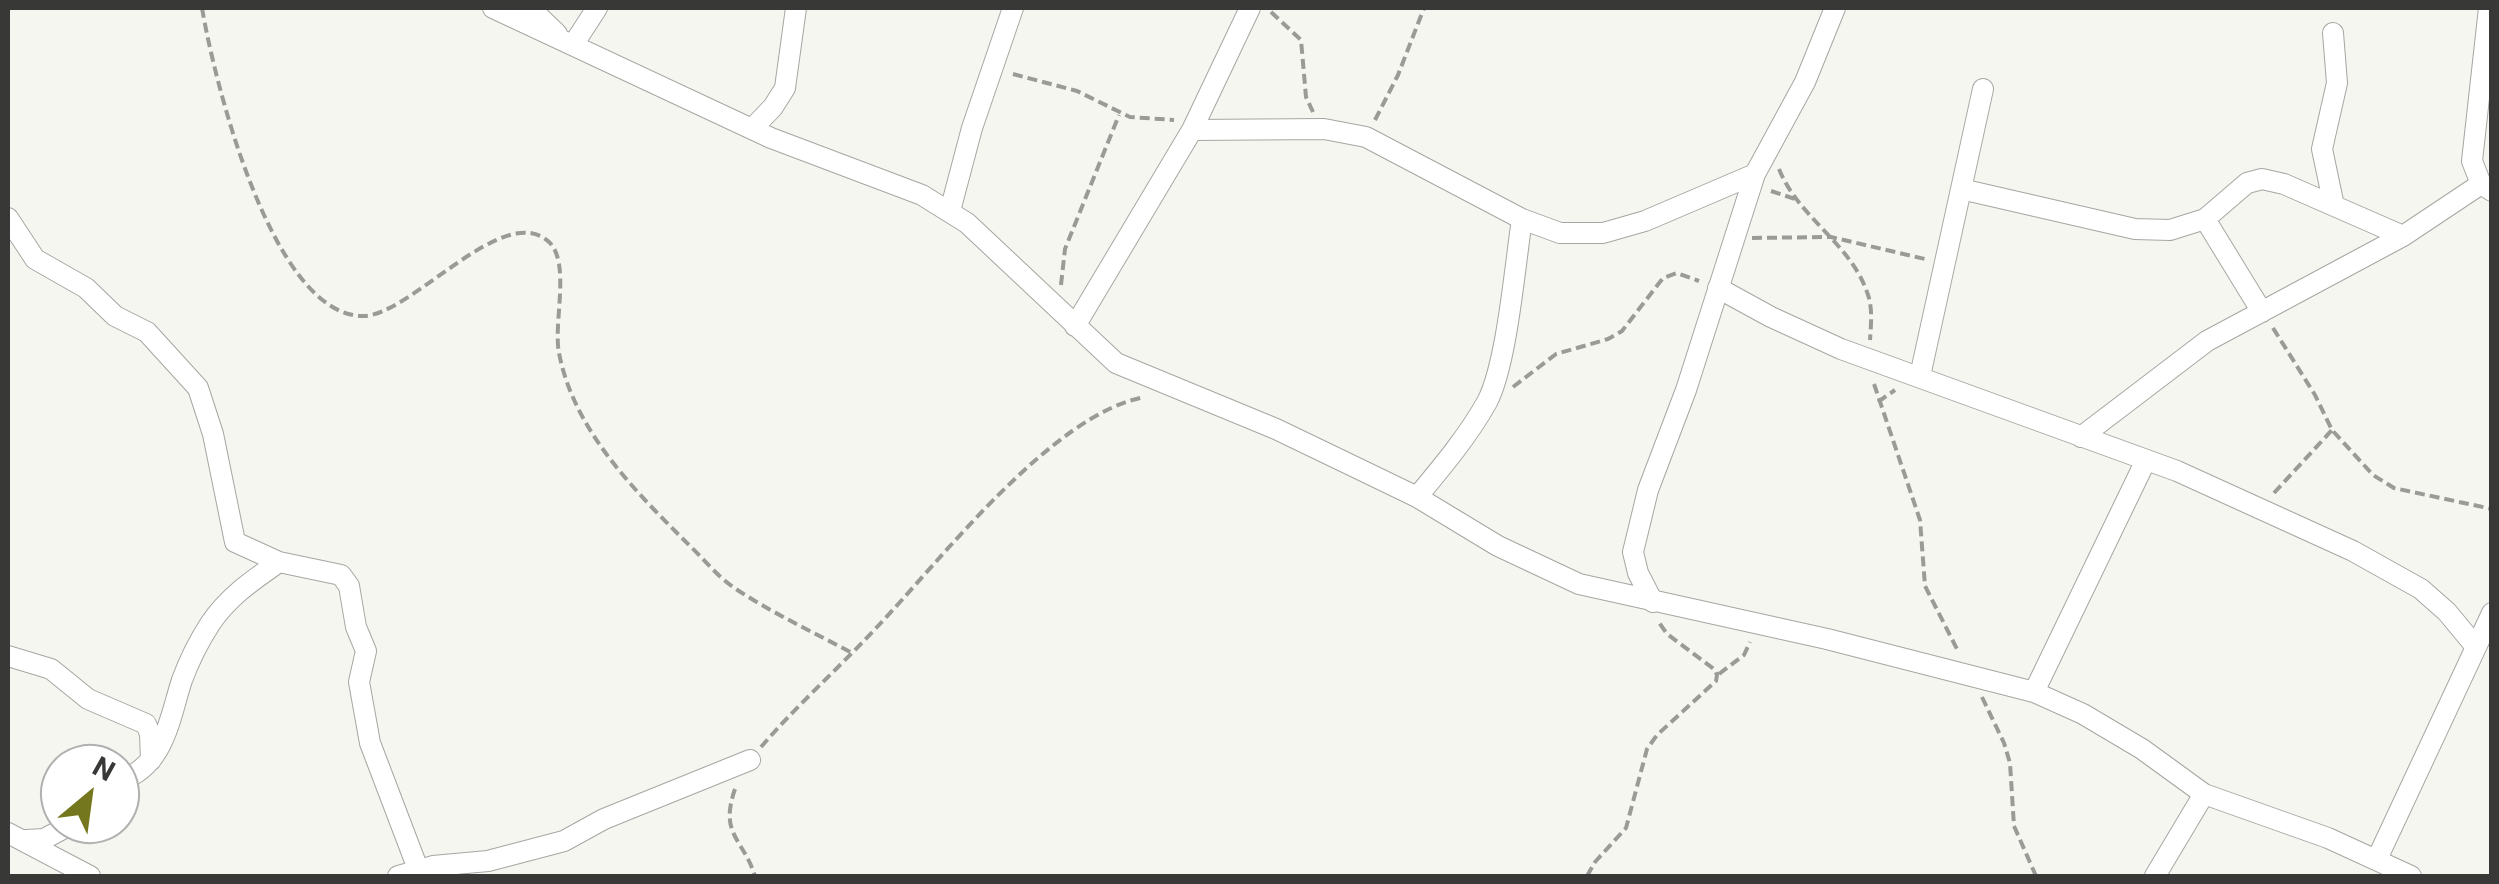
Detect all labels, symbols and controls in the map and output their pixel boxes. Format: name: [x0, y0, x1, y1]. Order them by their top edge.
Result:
north arrow: [40, 744, 140, 844]
text: N: [87, 750, 120, 788]

